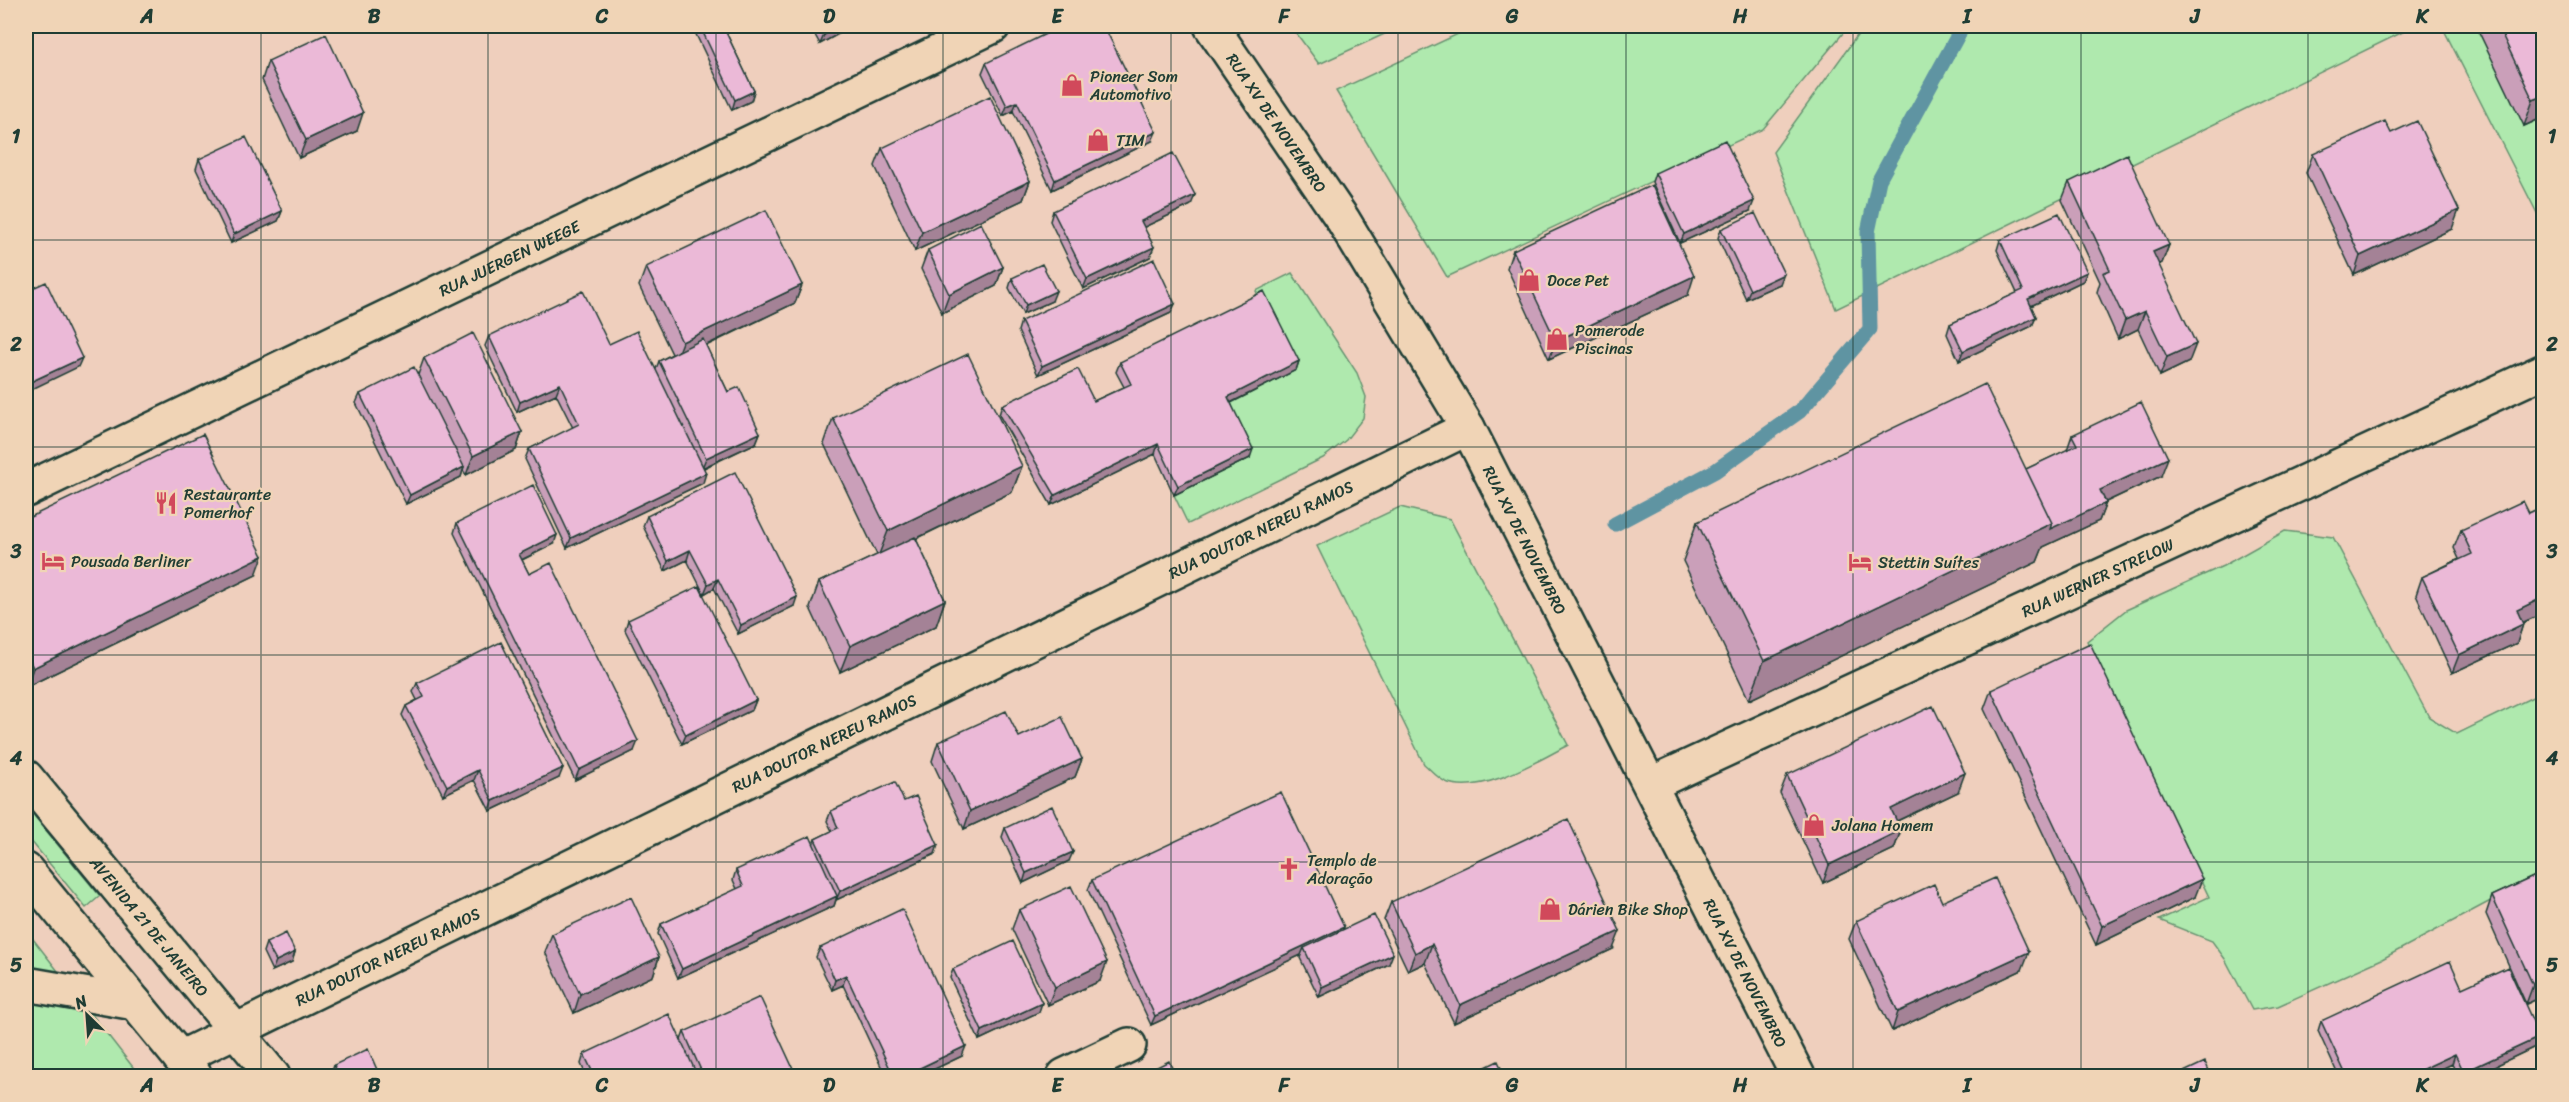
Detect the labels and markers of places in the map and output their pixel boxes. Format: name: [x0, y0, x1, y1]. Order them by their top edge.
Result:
place label: Pioneer Som Automotivo: [1089, 62, 1178, 109]
shop icon: Pioneer Som Automotivo: [1059, 72, 1085, 98]
place label: TIM: [1116, 126, 1145, 155]
shop icon: TIM: [1085, 127, 1111, 153]
place label: Doce Pet: [1547, 266, 1609, 295]
shop icon: Doce Pet: [1516, 267, 1542, 293]
place label: Pomerode Piscinas: [1575, 316, 1645, 363]
shop icon: Pomerode Piscinas: [1544, 326, 1570, 352]
place label: Restaurante Pomerhof: [184, 480, 271, 527]
restaurant icon: Restaurante Pomerhof: [153, 490, 179, 516]
place label: Pousada Berliner: [71, 547, 192, 576]
hotel icon: Pousada Berliner: [40, 548, 66, 574]
place label: Stettin Suítes: [1878, 548, 1979, 577]
hotel icon: Stettin Suítes: [1847, 549, 1873, 575]
place label: Jolana Homem: [1831, 811, 1933, 840]
shop icon: Jolana Homem: [1801, 812, 1827, 838]
place label: Templo de Adoração: [1306, 846, 1377, 893]
church icon: Templo de Adoração: [1276, 856, 1302, 882]
place label: Dárien Bike Shop: [1568, 895, 1689, 924]
shop icon: Dárien Bike Shop: [1537, 896, 1563, 922]

